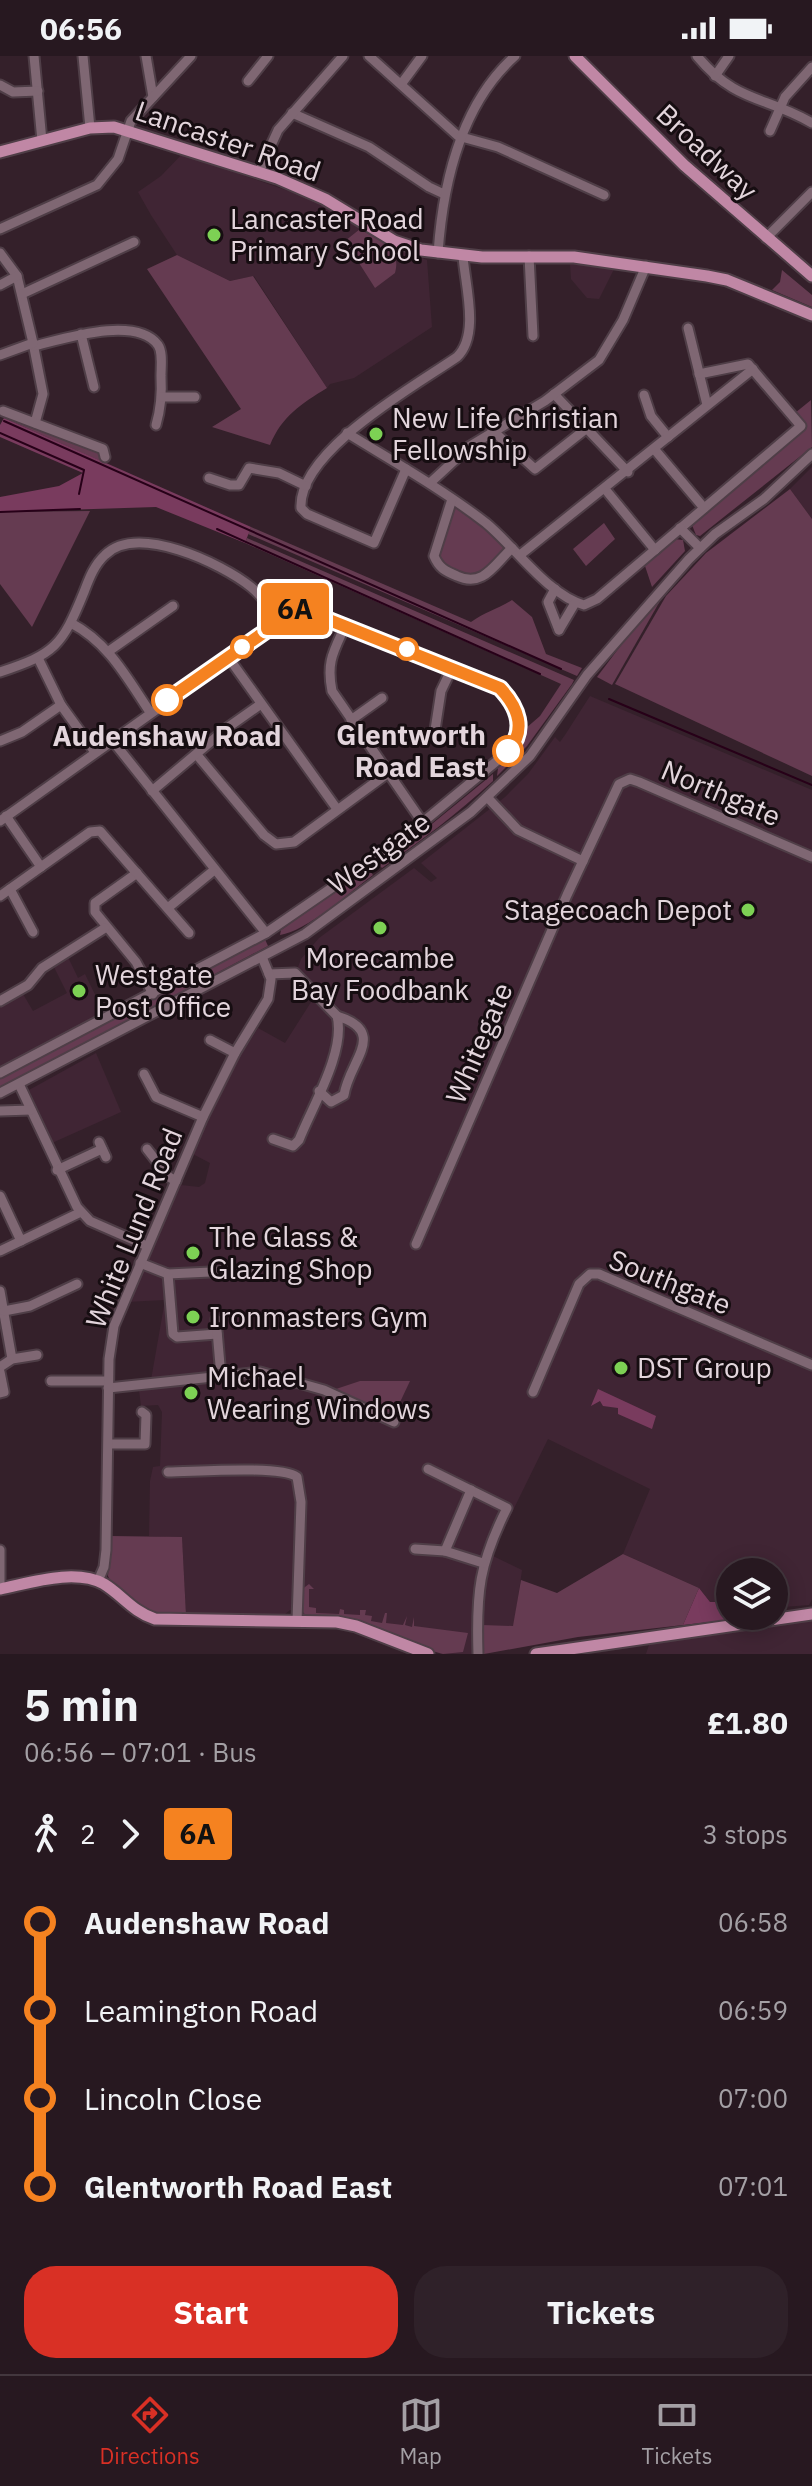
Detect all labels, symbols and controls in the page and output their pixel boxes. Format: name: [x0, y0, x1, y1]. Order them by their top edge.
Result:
text: 06:56: [40, 9, 122, 48]
street label: Lancaster Road: [131, 92, 326, 190]
street label: Broadway: [649, 95, 766, 208]
place label: Lancaster Road Primary School: [230, 200, 424, 269]
marker: Lancaster Road Primary School: [205, 226, 223, 244]
place label: New Life Christian Fellowship: [392, 399, 619, 468]
marker: New Life Christian Fellowship: [367, 425, 385, 443]
line badge: 6A: [259, 583, 331, 635]
text: 6A: [277, 590, 313, 627]
unlabelled marker: [231, 636, 253, 658]
unlabelled marker: [396, 638, 418, 660]
marker: Audenshaw Road: [152, 685, 182, 715]
place label: Glentworth Road East: [336, 716, 486, 785]
place label: Audenshaw Road: [52, 717, 282, 754]
marker: Glentworth Road East: [493, 736, 523, 766]
street label: Northgate: [656, 751, 787, 834]
street label: Westgate: [320, 803, 437, 902]
place label: Stagecoach Depot: [504, 891, 732, 928]
marker: Stagecoach Depot: [739, 901, 757, 919]
marker: Morecambe Bay Foodbank: [371, 919, 389, 937]
place label: Morecambe Bay Foodbank: [291, 939, 469, 1008]
place label: Westgate Post Office: [95, 956, 231, 1025]
street label: Whitegate: [437, 977, 521, 1109]
marker: Westgate Post Office: [70, 982, 88, 1000]
street label: White Lund Road: [77, 1122, 190, 1333]
place label: The Glass & Glazing Shop: [209, 1218, 372, 1287]
street label: Southgate: [604, 1240, 737, 1323]
marker: The Glass & Glazing Shop: [184, 1244, 202, 1262]
place label: Ironmasters Gym: [209, 1298, 428, 1335]
marker: Ironmasters Gym: [184, 1308, 202, 1326]
place label: DST Group: [637, 1349, 772, 1386]
place label: Michael Wearing Windows: [207, 1358, 431, 1427]
marker: DST Group: [612, 1359, 630, 1377]
marker: Michael Wearing Windows: [182, 1384, 200, 1402]
map controls: [716, 1558, 788, 1630]
button: layers: [716, 1558, 788, 1630]
text: 5 min: [24, 1676, 139, 1733]
text: £1.80: [707, 1703, 788, 1742]
text: 06:56 – 07:01 · Bus: [24, 1735, 257, 1769]
icon: walk: [24, 1812, 68, 1856]
icon: forward: [108, 1812, 152, 1856]
text: 6A: [180, 1815, 216, 1852]
text: 2: [80, 1817, 96, 1851]
text: 3 stops: [702, 1817, 788, 1851]
text: Audenshaw Road: [84, 1903, 330, 1942]
text: 06:58: [718, 1905, 788, 1939]
text: Leamington Road: [84, 1991, 318, 2030]
text: 06:59: [718, 1993, 788, 2027]
text: Lincoln Close: [84, 2079, 262, 2118]
text: 07:00: [718, 2081, 788, 2115]
text: Glentworth Road East: [84, 2167, 392, 2206]
text: 07:01: [718, 2169, 788, 2203]
button: Start: [24, 2266, 398, 2358]
button: Tickets: [414, 2266, 788, 2358]
tab: Directions: [99, 2393, 200, 2470]
tab: Map: [399, 2393, 443, 2470]
tab: Tickets: [642, 2393, 712, 2470]

